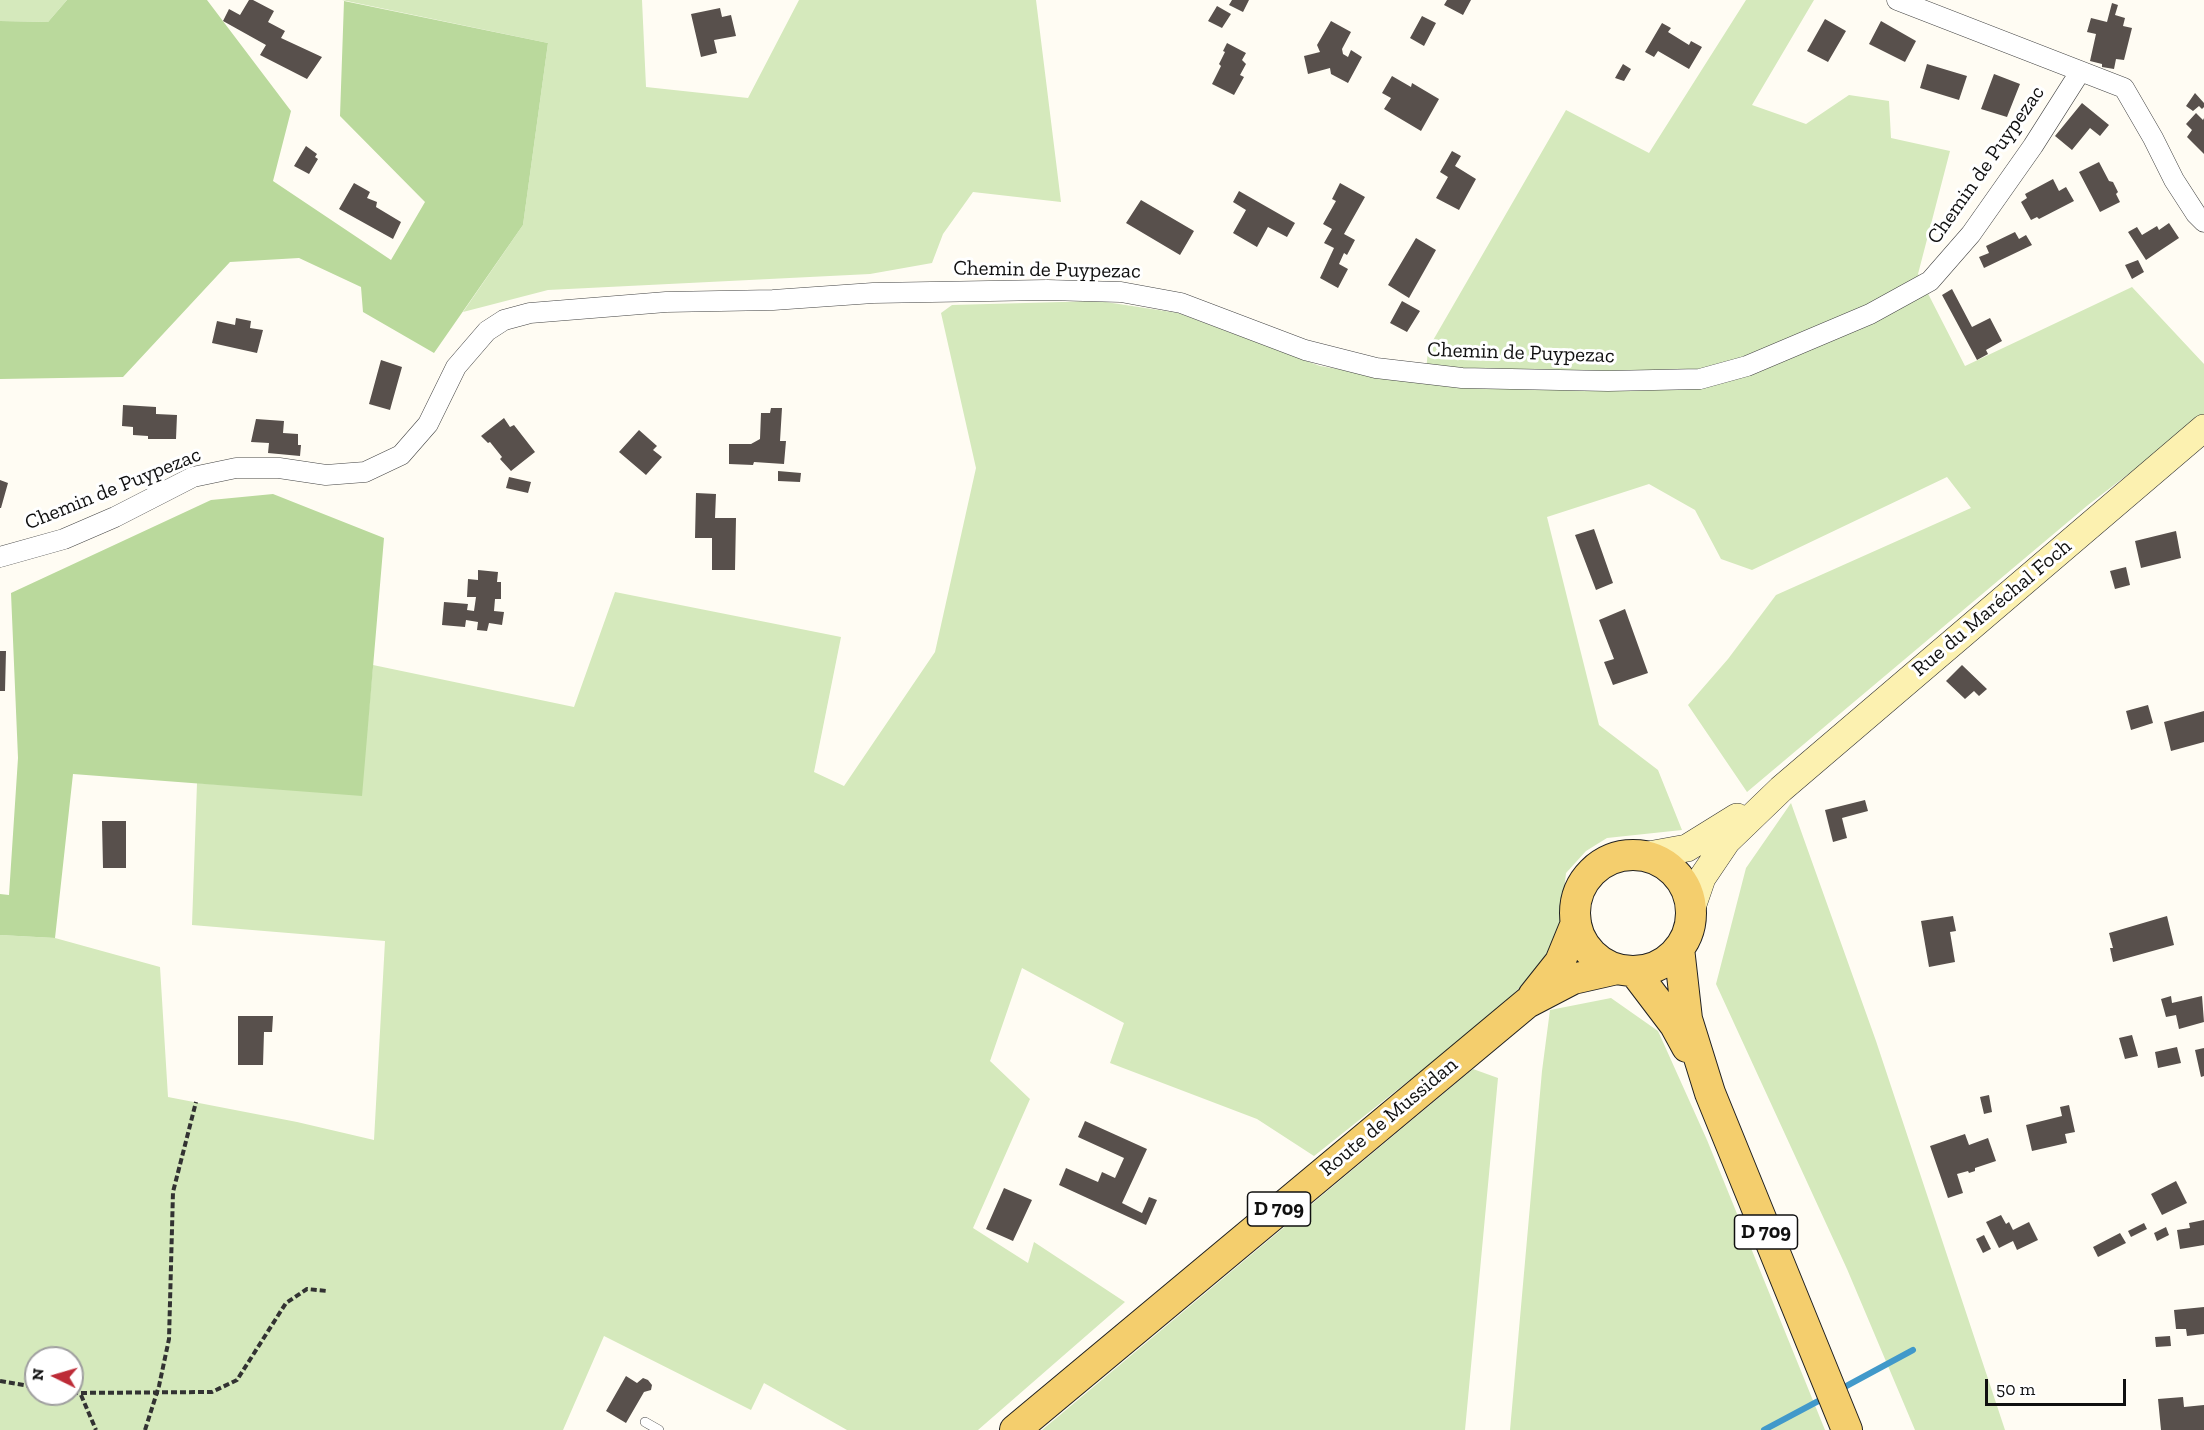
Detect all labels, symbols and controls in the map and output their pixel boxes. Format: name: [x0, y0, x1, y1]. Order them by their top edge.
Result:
street label: Chemin de Puypezac: [1922, 81, 2050, 249]
street label: Chemin de Puypezac: [953, 256, 1141, 284]
street label: Chemin de Puypezac: [1427, 337, 1615, 369]
street label: Chemin de Puypezac: [21, 442, 205, 536]
street label: Rue du Maréchal Foch: [1907, 534, 2077, 682]
street label: Route de Mussidan: [1315, 1052, 1463, 1182]
road number: D 709: [1248, 1192, 1310, 1226]
road number: D 709: [1734, 1215, 1798, 1249]
north arrow: [24, 1346, 84, 1406]
scale bar: [1988, 1367, 2129, 1405]
text: N: [28, 1368, 48, 1381]
text: 50 m: [1996, 1378, 2035, 1400]

